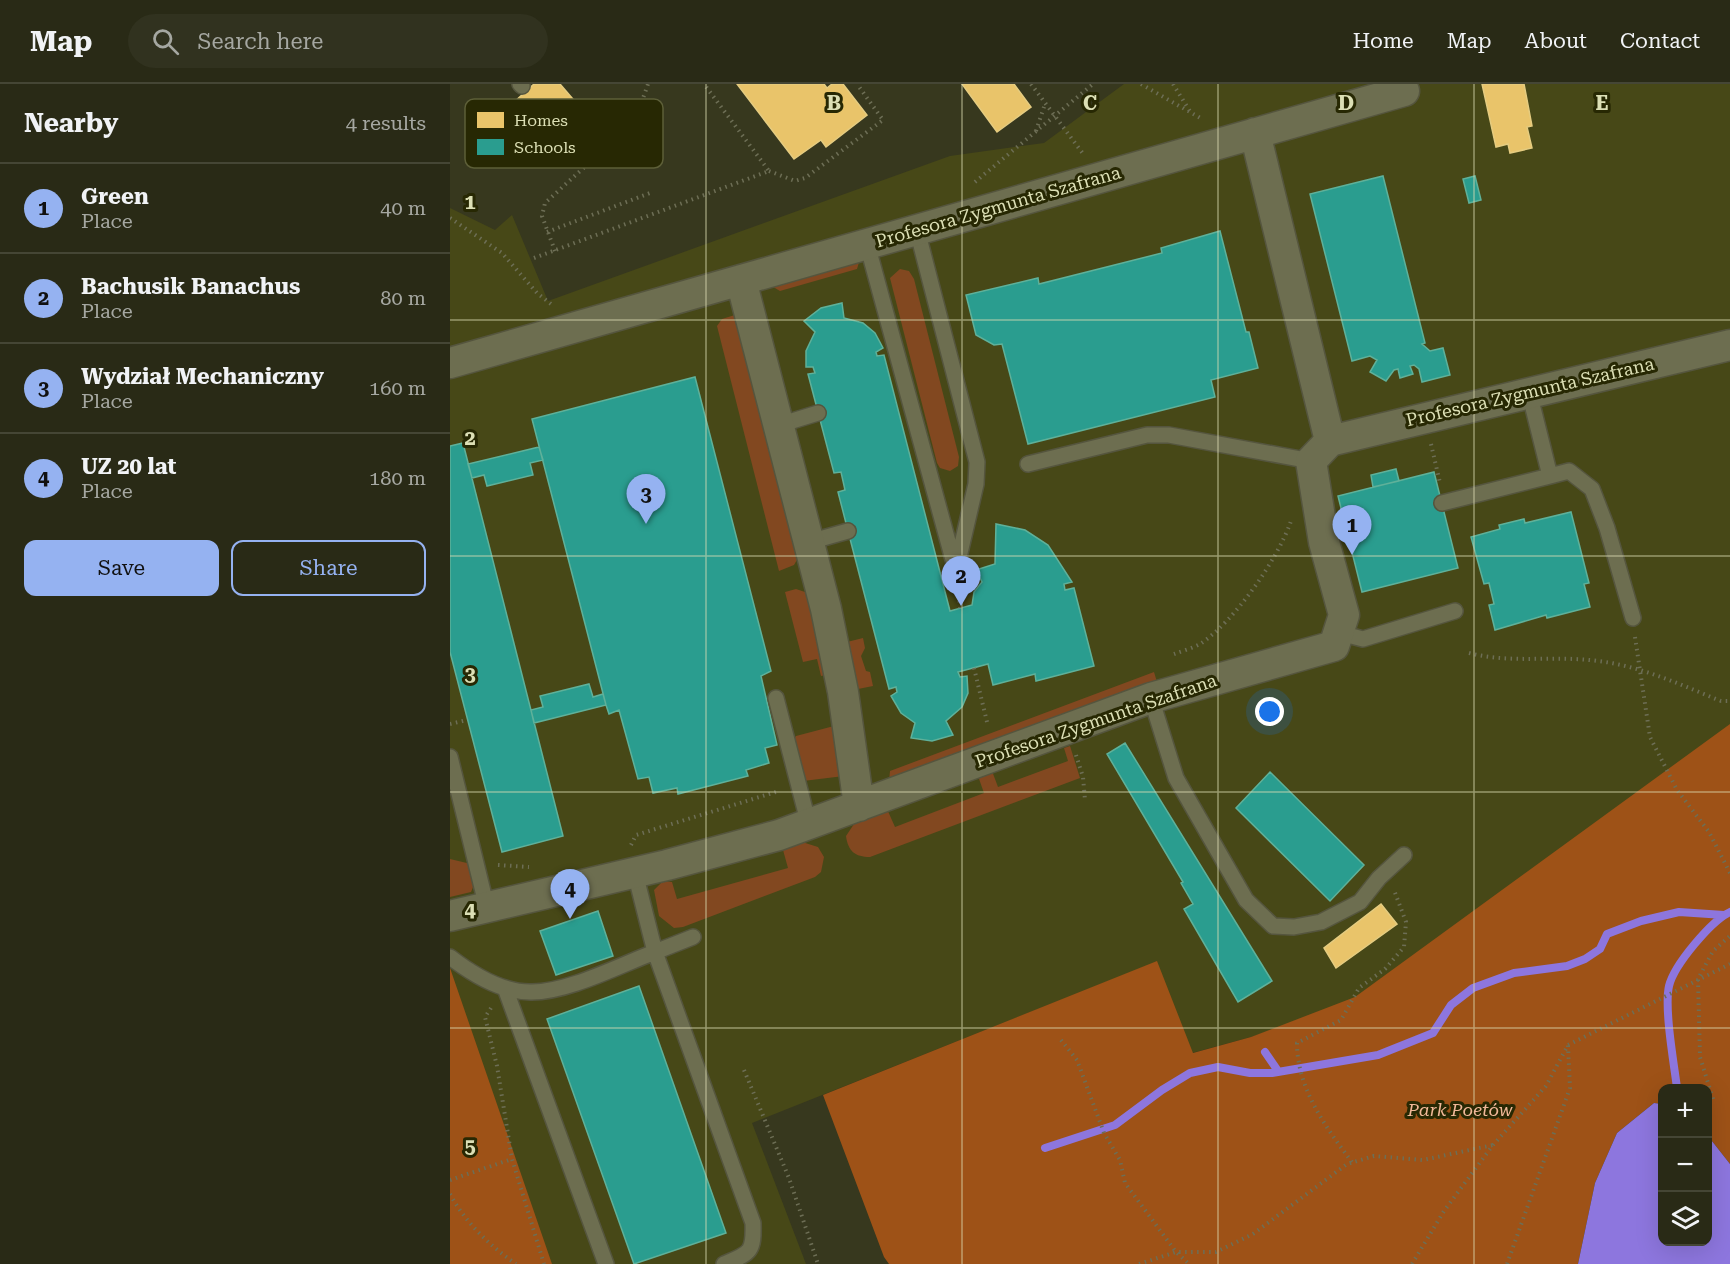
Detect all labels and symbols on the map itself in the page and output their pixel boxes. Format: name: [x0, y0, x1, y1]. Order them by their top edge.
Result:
text: B: [827, 91, 841, 115]
text: C: [1083, 91, 1097, 115]
text: D: [1338, 91, 1354, 115]
text: E: [1596, 91, 1609, 115]
legend: [465, 99, 663, 168]
text: Homes: [514, 111, 568, 130]
text: Schools: [514, 138, 576, 157]
street label: Profesora Zygmunta Szafrana: [873, 161, 1123, 252]
text: 1: [464, 190, 476, 214]
street label: Profesora Zygmunta Szafrana: [1404, 353, 1656, 430]
text: 2: [464, 426, 476, 450]
pin: 3: [626, 474, 666, 524]
pin: 1: [1332, 506, 1372, 555]
pin: 2: [942, 556, 980, 606]
text: 3: [464, 662, 476, 686]
street label: Profesora Zygmunta Szafrana: [972, 669, 1220, 772]
your location: [1255, 697, 1284, 726]
pin: 4: [550, 870, 590, 919]
text: 4: [464, 898, 476, 922]
park label: Park Poetów: [1406, 1099, 1513, 1120]
text: 5: [464, 1134, 476, 1158]

